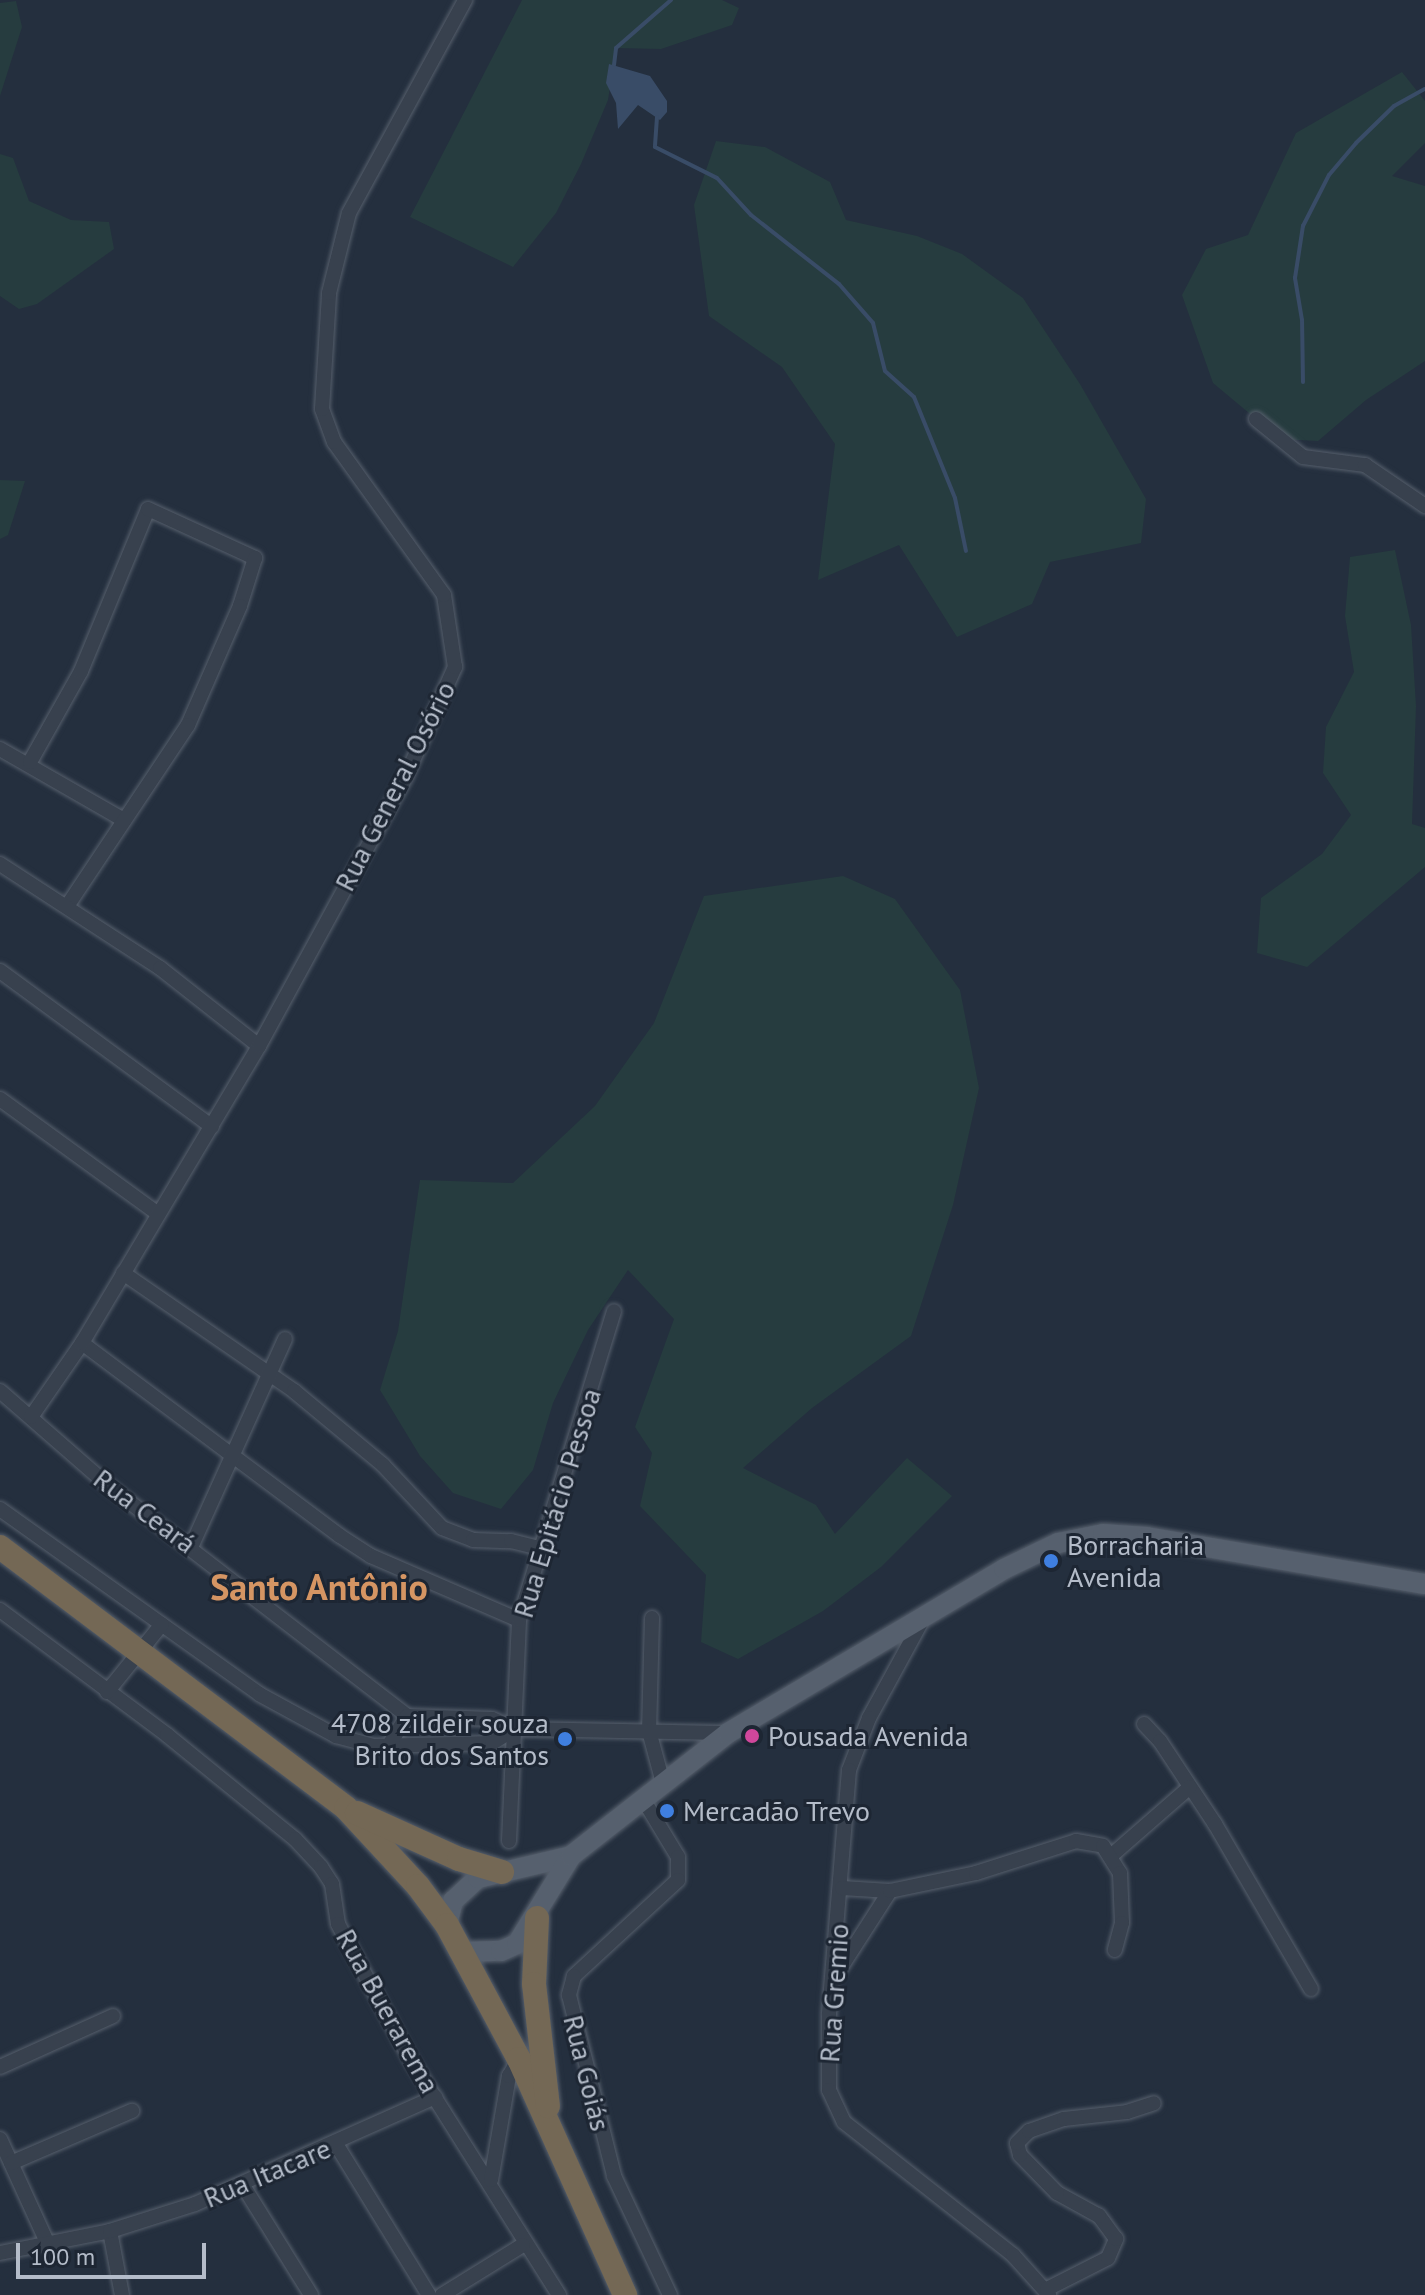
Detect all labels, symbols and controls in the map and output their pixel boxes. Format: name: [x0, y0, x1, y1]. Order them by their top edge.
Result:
street label: Rua General Osório: [328, 676, 462, 896]
street label: Rua Epitácio Pessoa: [506, 1384, 608, 1622]
street label: Rua Ceará: [87, 1462, 203, 1560]
place label: Borracharia Avenida: [1067, 1528, 1204, 1594]
marker: Borracharia Avenida: [1042, 1552, 1060, 1570]
district label: Santo Antônio: [209, 1565, 429, 1609]
place label: 4708 zildeir souza Brito dos Santos: [330, 1706, 549, 1772]
place label: Pousada Avenida: [768, 1719, 969, 1753]
marker: Pousada Avenida: [743, 1727, 761, 1745]
marker: 4708 zildeir souza Brito dos Santos: [556, 1730, 574, 1748]
place label: Mercadão Trevo: [683, 1794, 871, 1828]
marker: Mercadão Trevo: [658, 1802, 676, 1820]
street label: Rua Buerarema: [329, 1923, 447, 2099]
street label: Rua Gremio: [812, 1923, 856, 2063]
street label: Rua Goiás: [556, 2012, 618, 2134]
street label: Rua Itacare: [198, 2131, 336, 2215]
scale bar: [20, 2227, 210, 2277]
text: 100 m: [30, 2241, 95, 2272]

